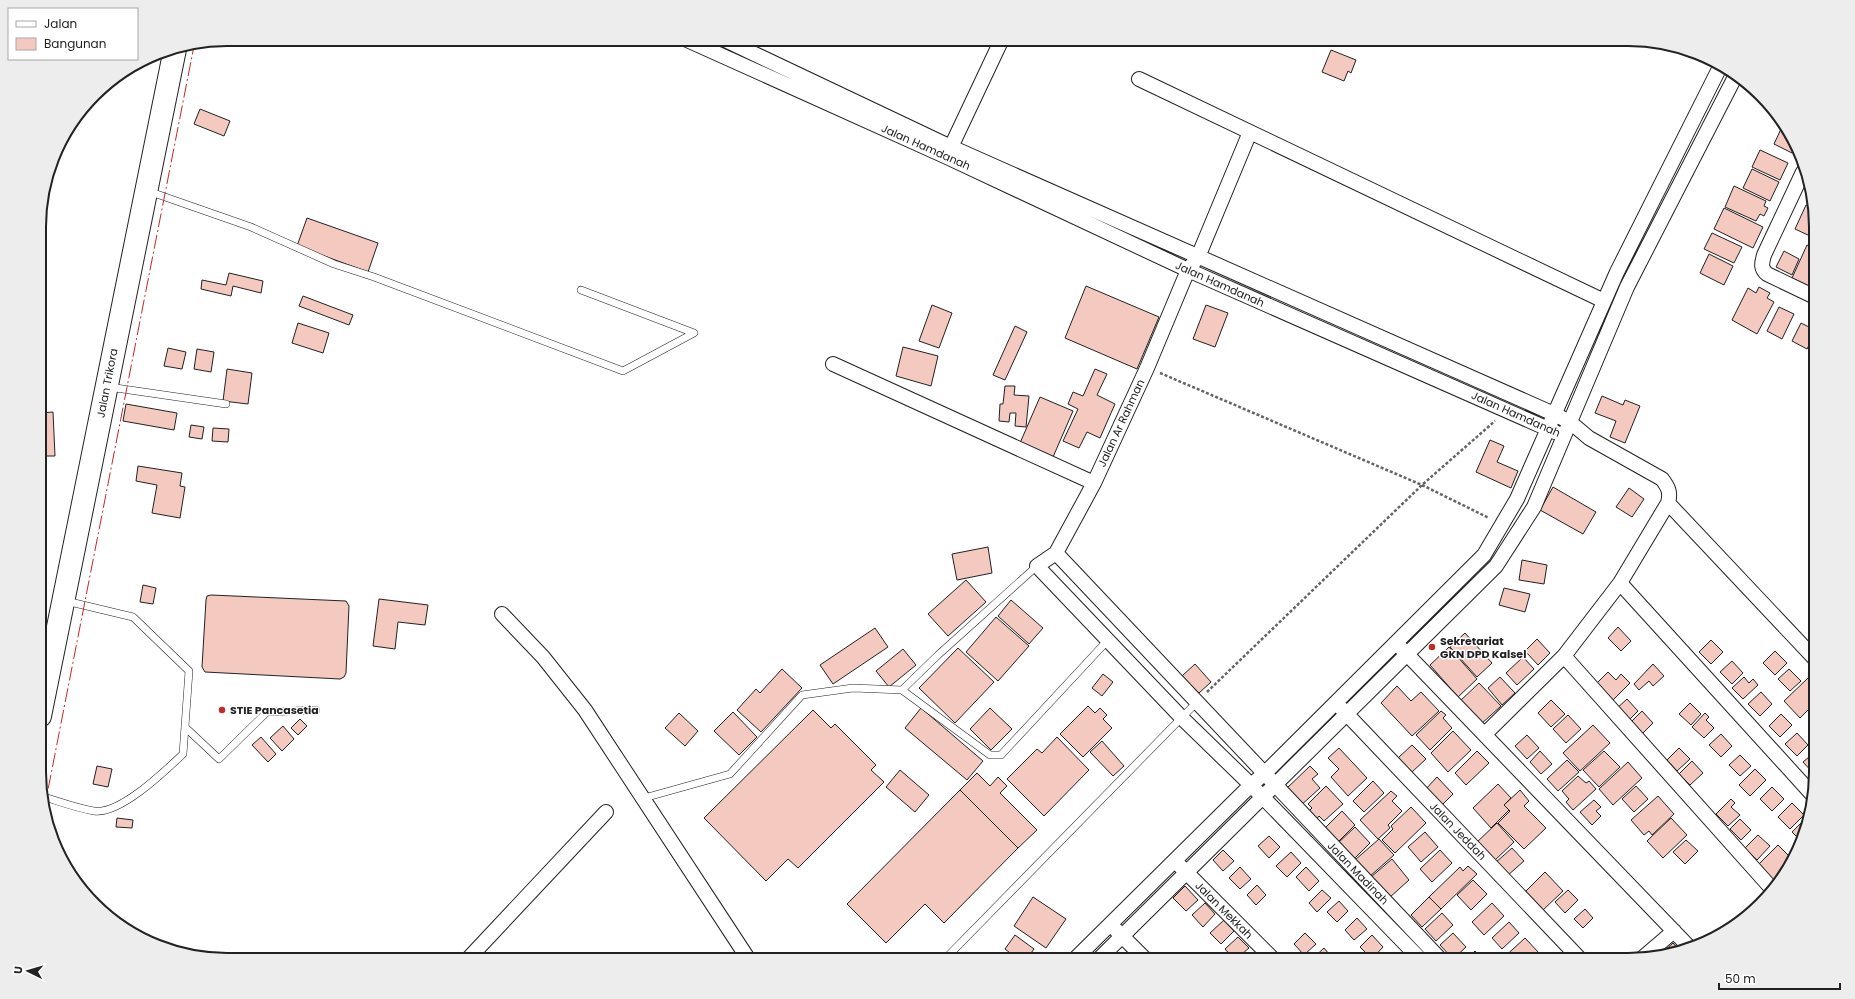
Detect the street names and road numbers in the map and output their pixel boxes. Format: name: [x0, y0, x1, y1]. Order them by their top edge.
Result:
street label: Jalan Hamdanah: [879, 120, 973, 174]
street label: Jalan Hamdanah: [1173, 257, 1267, 311]
street label: Jalan Trikora: [92, 347, 122, 419]
street label: Jalan Ar Rahman: [1094, 377, 1148, 469]
street label: Jalan Hamdanah: [1469, 387, 1563, 441]
street label: Jalan Jeddah: [1426, 798, 1490, 864]
street label: Jalan Madinah: [1324, 838, 1392, 908]
street label: Jalan Mekkah: [1192, 878, 1256, 942]

